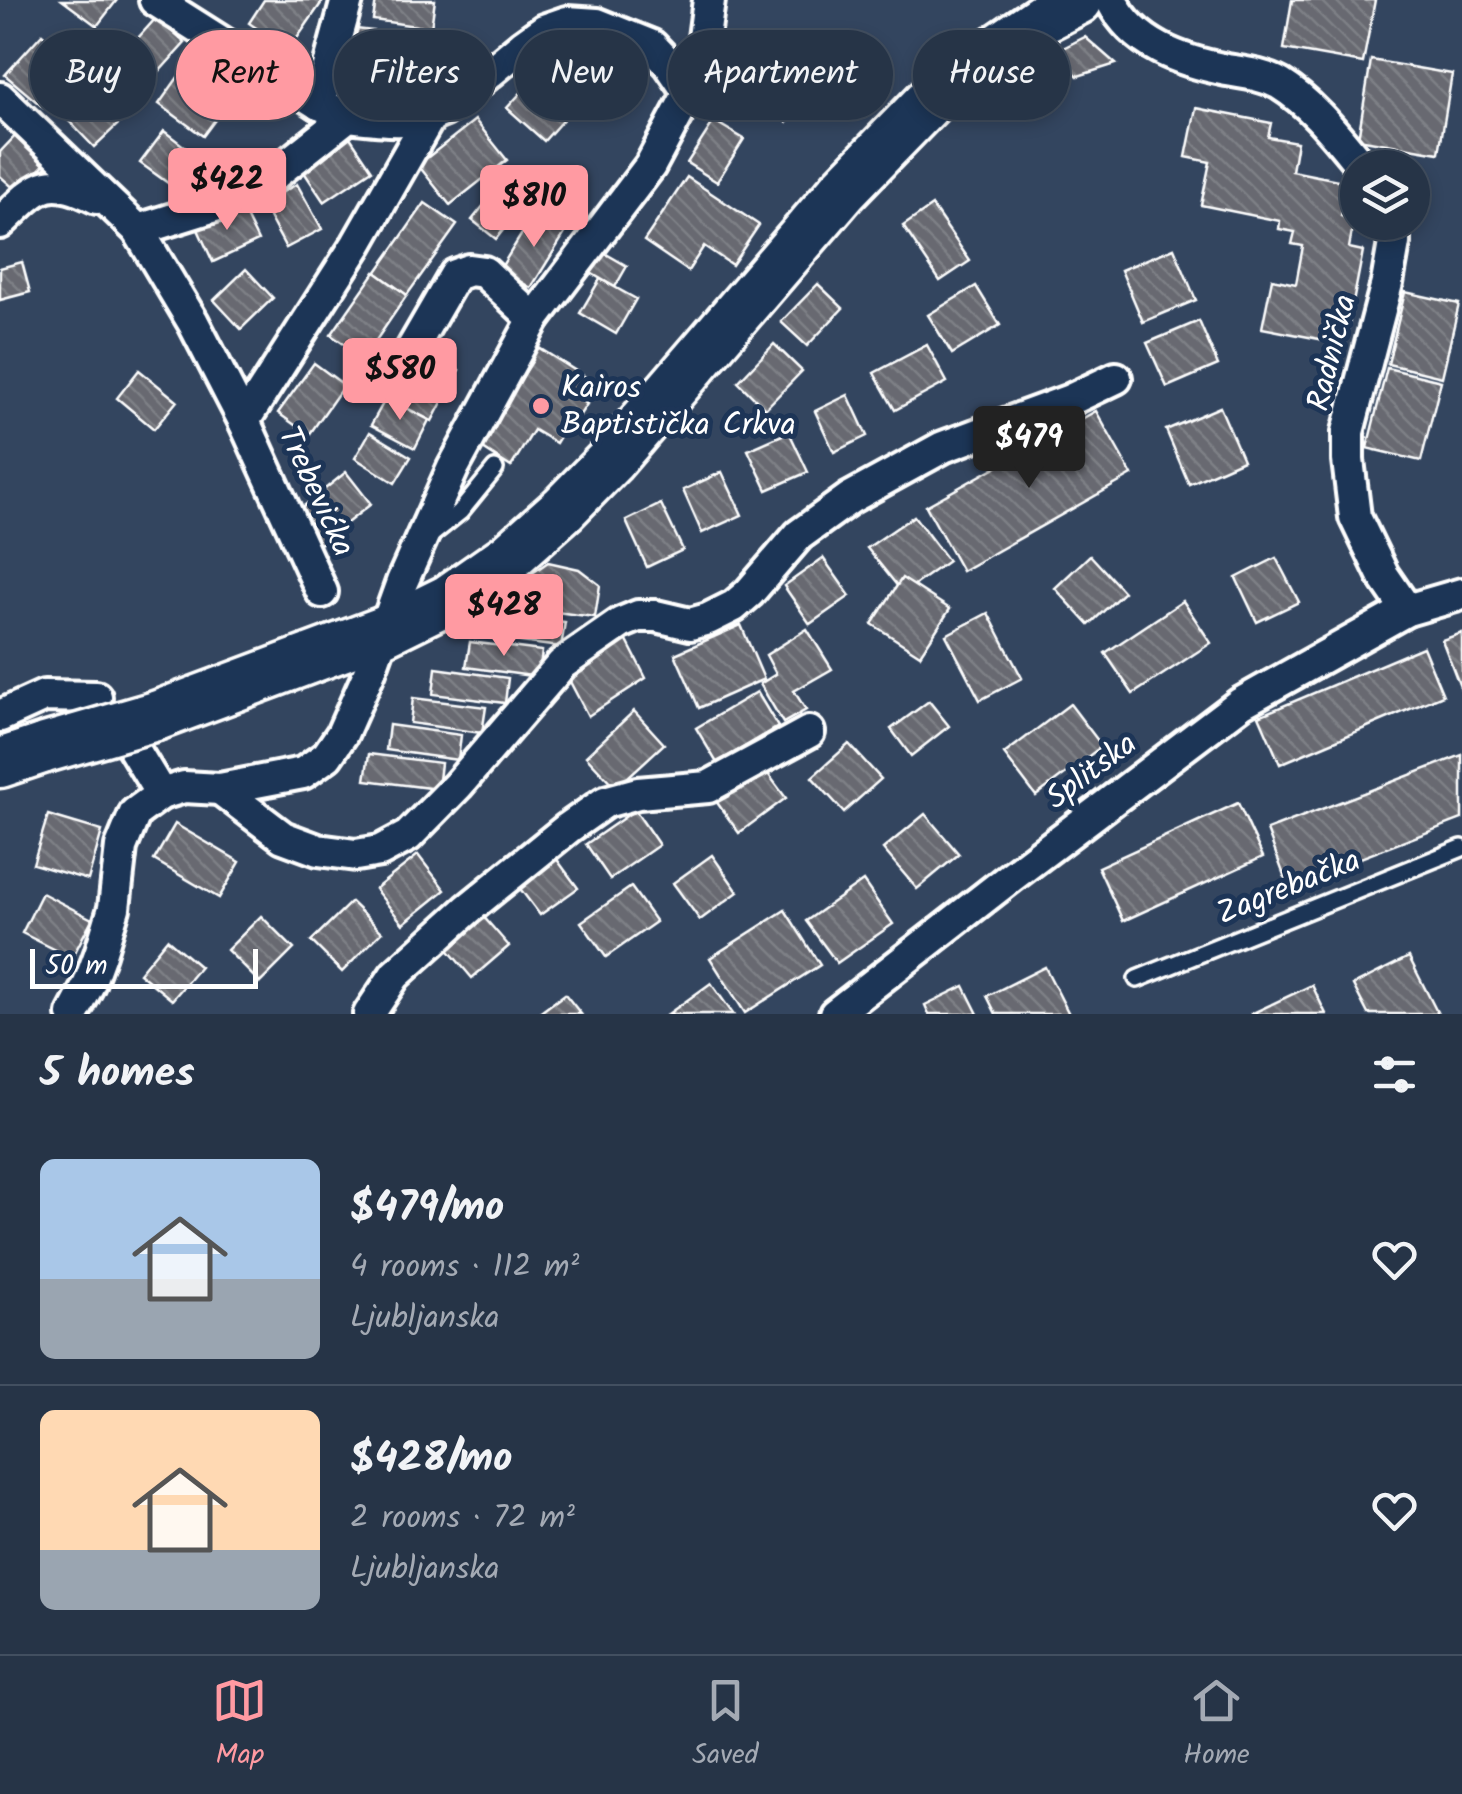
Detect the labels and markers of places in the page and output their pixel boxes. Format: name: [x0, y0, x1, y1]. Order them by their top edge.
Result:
pin: $422: [168, 148, 286, 233]
pin: $810: [475, 165, 593, 250]
pin: $580: [341, 338, 459, 423]
place label: Kairos Baptistička Crkva: [561, 363, 796, 451]
marker: Kairos Baptistička Crkva: [530, 395, 552, 417]
pin: $479: [970, 406, 1088, 491]
pin: $428: [445, 574, 563, 659]

